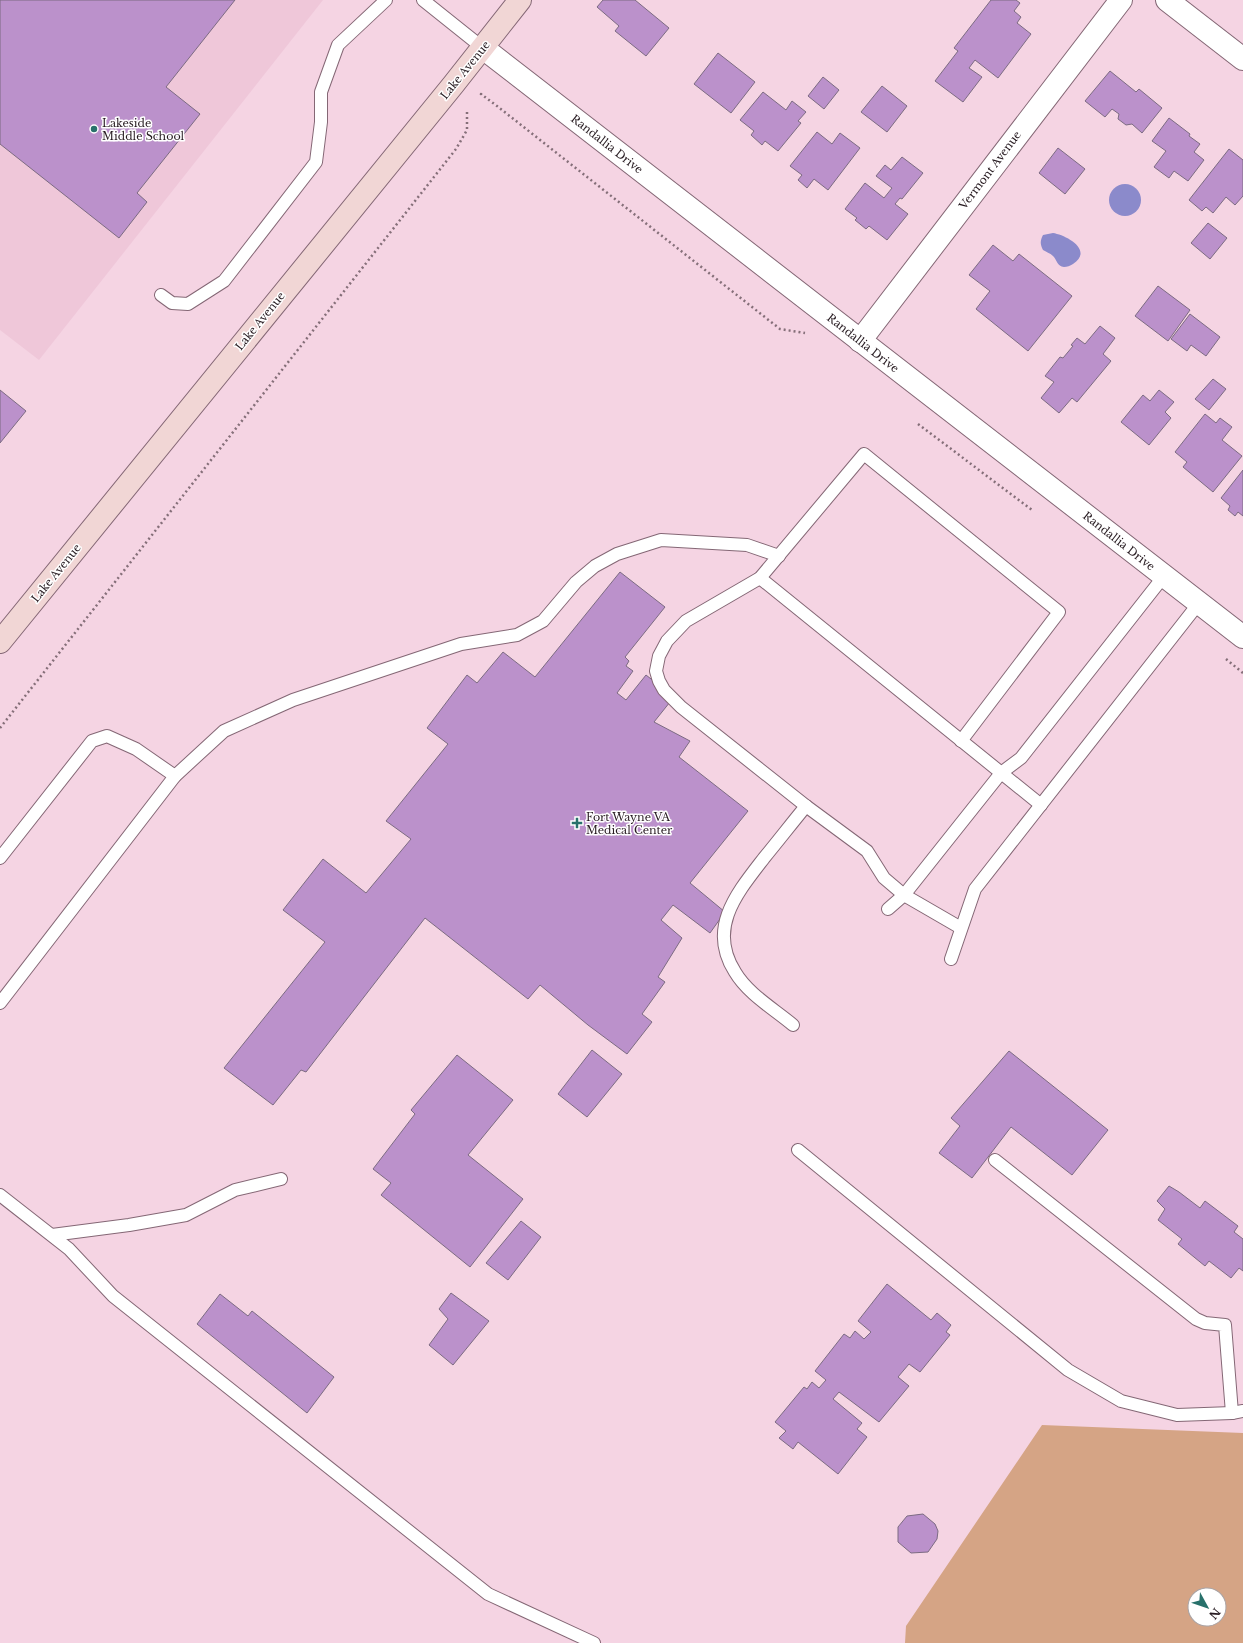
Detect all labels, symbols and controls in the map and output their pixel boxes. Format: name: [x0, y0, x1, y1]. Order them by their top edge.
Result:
street label: Lake Avenue: [437, 38, 493, 102]
street label: Randallia Drive: [568, 112, 646, 176]
place label: Lakeside Middle School: [102, 116, 185, 143]
marker: Lakeside Middle School: [89, 124, 99, 134]
street label: Vermont Avenue: [955, 128, 1024, 213]
street label: Lake Avenue: [232, 289, 288, 353]
street label: Randallia Drive: [824, 311, 902, 375]
street label: Randallia Drive: [1080, 509, 1158, 573]
street label: Lake Avenue: [28, 541, 84, 605]
place label: Fort Wayne VA Medical Center: [586, 810, 673, 837]
marker: Fort Wayne VA Medical Center: [571, 817, 583, 829]
north arrow: [1187, 1587, 1227, 1627]
text: N: [1206, 1605, 1223, 1622]

